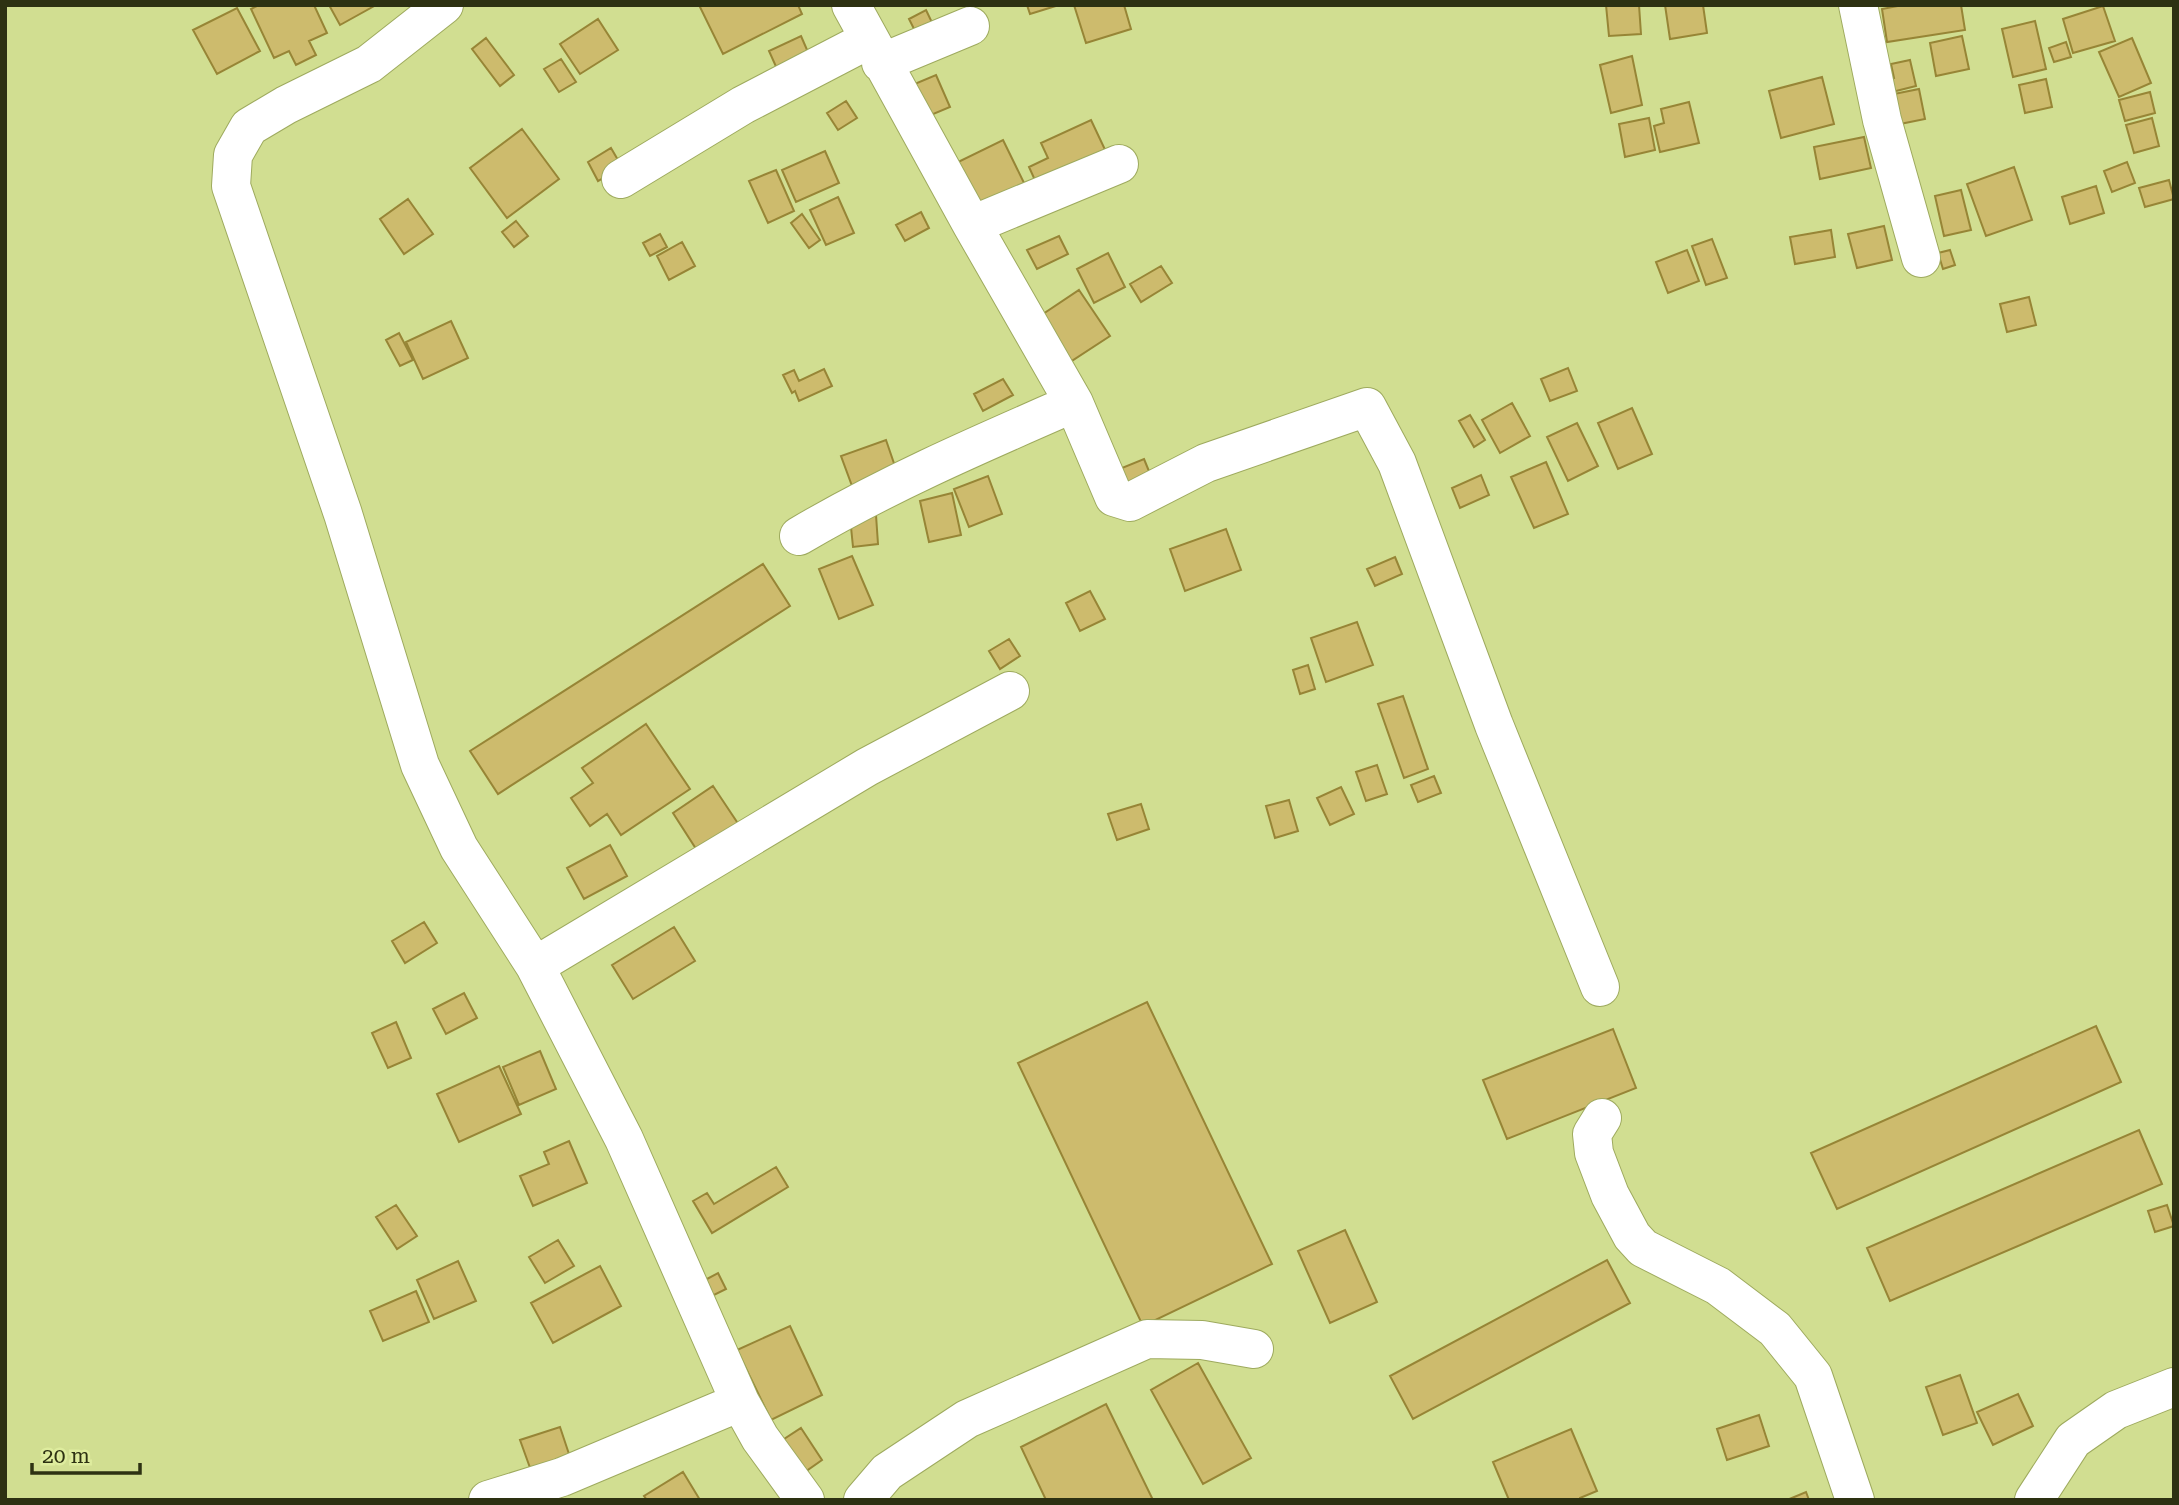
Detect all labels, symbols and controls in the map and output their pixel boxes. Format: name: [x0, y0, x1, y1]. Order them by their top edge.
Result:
scale bar: [32, 1432, 140, 1476]
text: 20 m: [42, 1444, 90, 1468]

